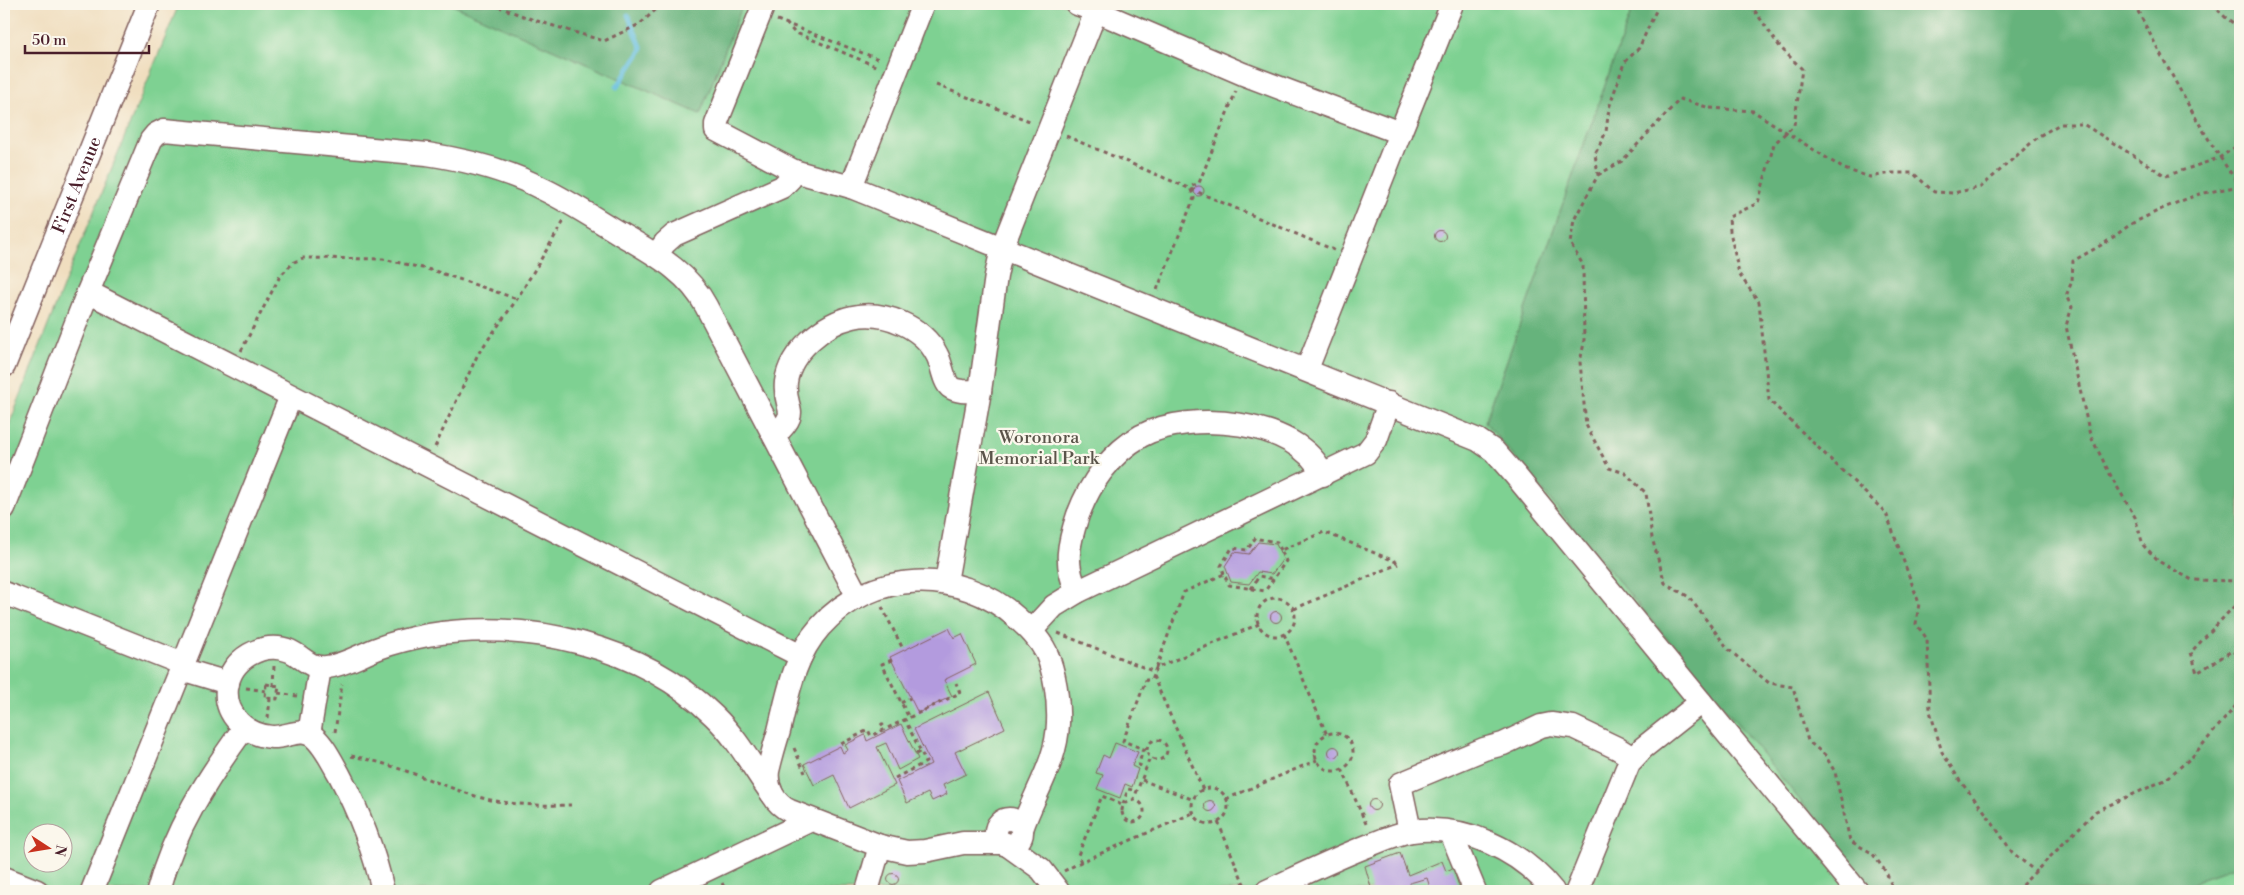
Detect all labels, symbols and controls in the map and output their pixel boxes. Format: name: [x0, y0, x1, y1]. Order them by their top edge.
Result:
scale bar: [25, 22, 149, 54]
text: 50 m: [32, 31, 66, 50]
street label: First Avenue: [47, 133, 106, 237]
park label: Woronora Memorial Park: [979, 426, 1101, 470]
north arrow: [22, 822, 72, 872]
text: N: [50, 843, 70, 858]

